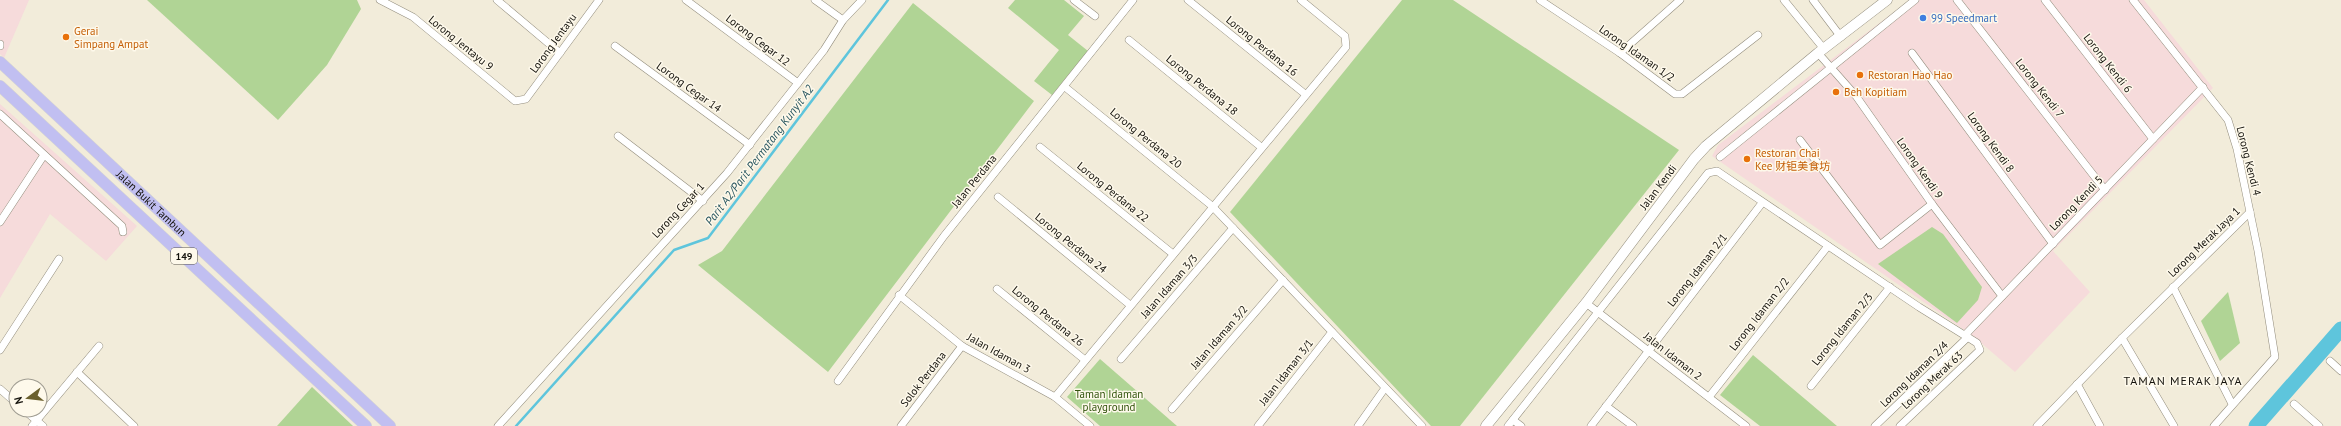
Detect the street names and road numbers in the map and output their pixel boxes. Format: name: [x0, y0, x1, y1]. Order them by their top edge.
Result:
street label: Lorong Jentayu: [527, 10, 579, 76]
street label: Lorong Cegar 12: [723, 11, 793, 69]
street label: Lorong Jentayu 9: [426, 13, 496, 73]
street label: Lorong Perdana 16: [1223, 13, 1301, 79]
street label: Lorong Idaman 1/2: [1596, 22, 1678, 84]
street label: Lorong Kendi 6: [2081, 31, 2135, 95]
street label: Lorong Perdana 18: [1163, 52, 1241, 118]
street label: Lorong Kendi 7: [2013, 56, 2067, 120]
street label: Lorong Cegar 14: [654, 59, 724, 115]
street label: Lorong Perdana 20: [1107, 105, 1185, 171]
street label: Lorong Kendi 8: [1964, 109, 2018, 175]
street label: Lorong Kendi 4: [2234, 125, 2264, 197]
street label: Lorong Kendi 9: [1894, 135, 1946, 201]
street label: Jalan Perdana: [948, 152, 1000, 211]
street label: Lorong Perdana 22: [1074, 159, 1152, 225]
street label: Jalan Kendi: [1636, 162, 1680, 213]
street label: Jalan Bukit Tambun: [113, 167, 189, 239]
street label: Lorong Kendi 5: [2046, 173, 2106, 233]
street label: Lorong Cegar 1: [649, 179, 707, 241]
street label: Lorong Merak Jaya 1: [2165, 204, 2243, 280]
street label: Lorong Perdana 24: [1032, 210, 1110, 276]
street label: Lorong Idaman 2/1: [1664, 231, 1730, 309]
road number: 149: [171, 248, 197, 264]
street label: Jalan Idaman 3/3: [1137, 251, 1201, 322]
street label: Lorong Idaman 2/2: [1726, 275, 1792, 353]
street label: Lorong Perdana 26: [1009, 283, 1087, 349]
street label: Lorong Idaman 2/3: [1808, 290, 1876, 368]
street label: Jalan Idaman 3/2: [1187, 302, 1251, 373]
street label: Jalan Idaman 2: [1640, 328, 1705, 383]
street label: Jalan Idaman 3: [964, 329, 1033, 376]
street label: Jalan Idaman 3/1: [1255, 336, 1316, 409]
street label: Lorong Idaman 2/4: [1877, 338, 1951, 410]
street label: Solok Perdana: [897, 348, 949, 410]
street label: Lorong Merak 63: [1898, 348, 1966, 412]

